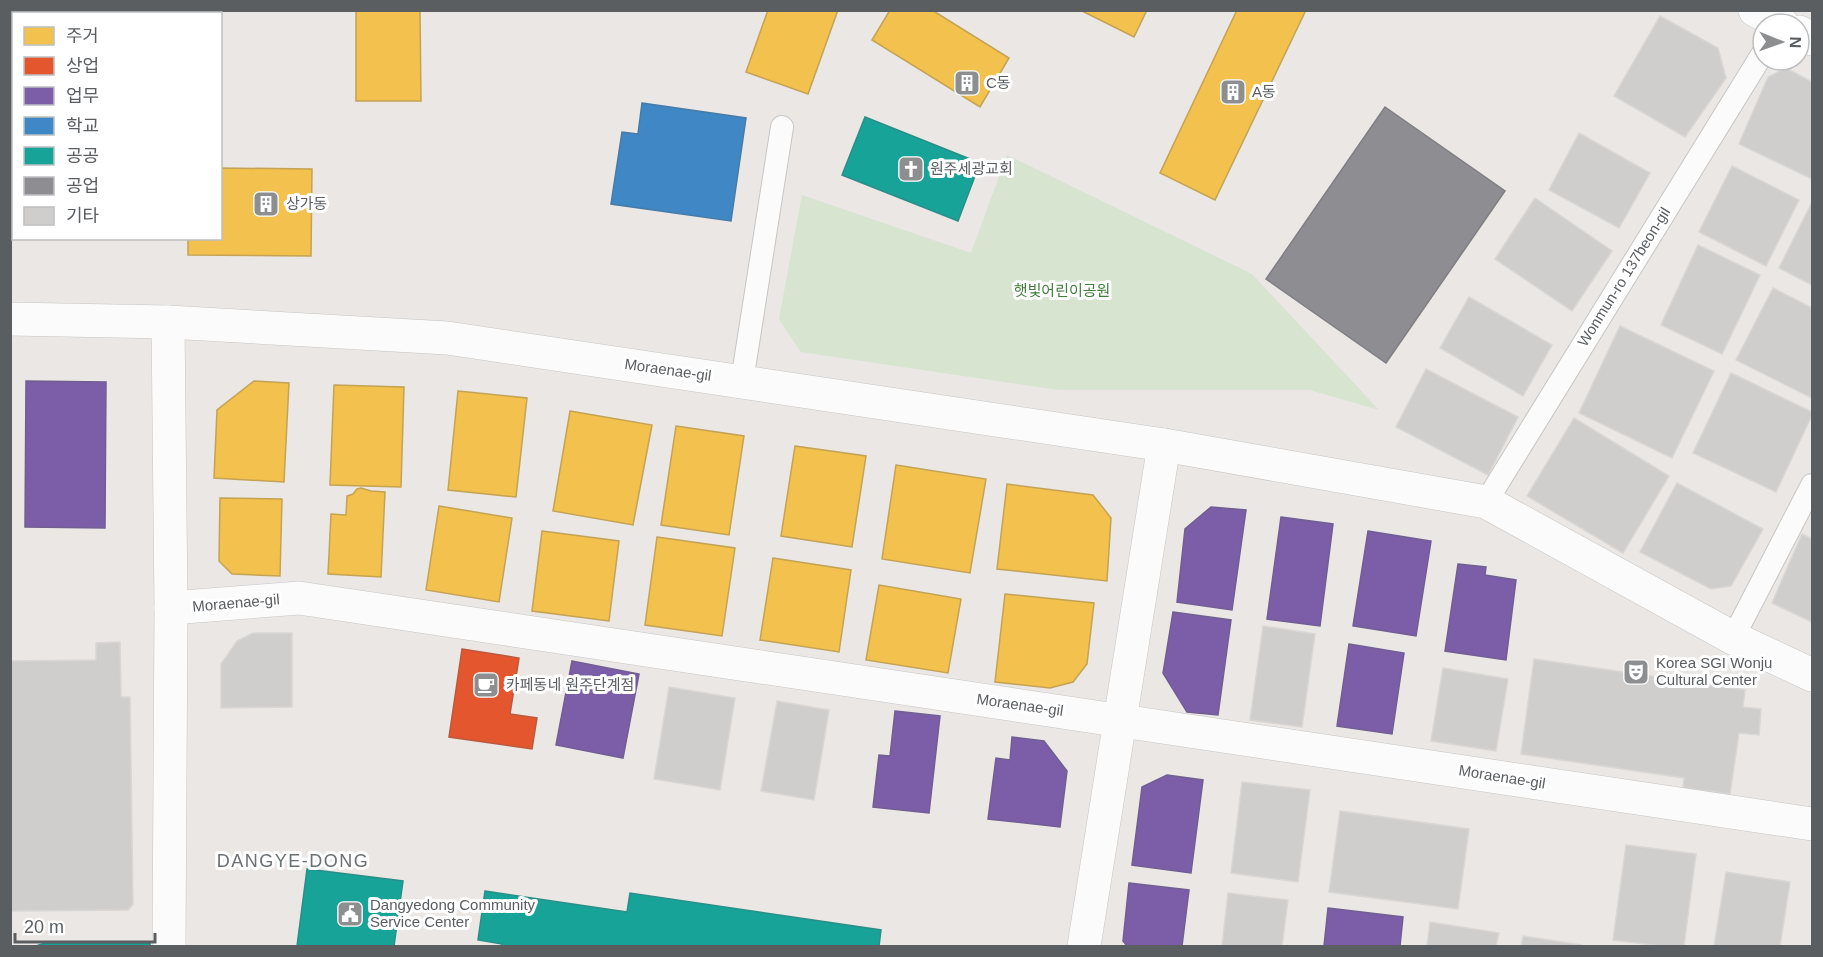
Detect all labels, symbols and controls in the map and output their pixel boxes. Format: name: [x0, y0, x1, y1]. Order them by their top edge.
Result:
legend: [12, 12, 222, 240]
north arrow: [1751, 12, 1811, 72]
text: 주거: [66, 26, 99, 46]
text: N: [1787, 36, 1804, 48]
text: 상업: [66, 56, 99, 76]
building icon: C동: [952, 68, 982, 98]
place label: C동: [986, 74, 1011, 91]
building icon: A동: [1218, 77, 1248, 107]
place label: A동: [1252, 83, 1276, 100]
text: 업무: [66, 86, 99, 106]
text: 학교: [66, 116, 99, 136]
text: 공공: [66, 146, 99, 166]
church icon: 원주세광교회: [896, 154, 926, 184]
place label: 원주세광교회: [930, 160, 1013, 177]
text: 공업: [66, 176, 99, 196]
building icon: 상가동: [251, 189, 281, 219]
place label: 상가동: [286, 195, 327, 212]
street label: Wonmun-ro 137beon-gil: [1574, 204, 1673, 349]
text: 기타: [66, 206, 100, 226]
park label: 햇빛어린이공원: [1014, 282, 1110, 299]
street label: Moraenae-gil: [624, 355, 713, 384]
street label: Moraenae-gil: [192, 590, 280, 615]
place label: Korea SGI Wonju Cultural Center: [1656, 654, 1772, 688]
theatre icon: Korea SGI Wonju Cultural Center: [1621, 657, 1651, 687]
cafe icon: 카페동네 원주단계점: [471, 670, 501, 700]
place label: 카페동네 원주단계점: [506, 676, 634, 693]
street label: Moraenae-gil: [976, 690, 1065, 719]
street label: Moraenae-gil: [1458, 761, 1547, 792]
district label: DANGYE-DONG: [217, 851, 369, 871]
place label: Dangyedong Community Service Center: [370, 896, 536, 930]
public building icon: Dangyedong Community Service Center: [335, 899, 365, 929]
scale bar: [15, 906, 154, 944]
text: 20 m: [24, 917, 64, 937]

